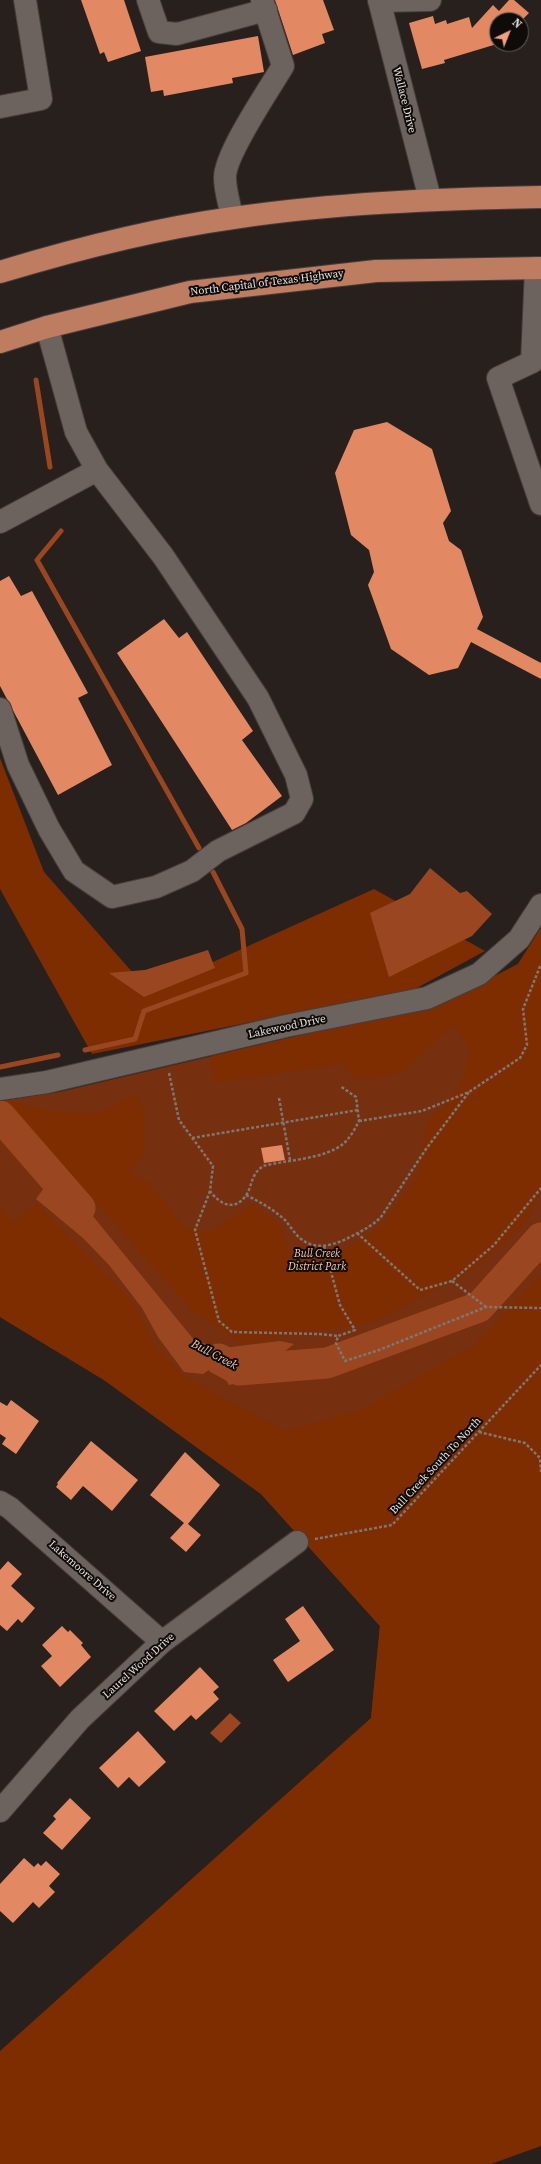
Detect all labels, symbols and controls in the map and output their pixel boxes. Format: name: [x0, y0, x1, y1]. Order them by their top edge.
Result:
north arrow: [489, 12, 529, 52]
text: N: [509, 15, 525, 32]
street label: Wallace Drive: [389, 66, 419, 134]
street label: North Capital of Texas Highway: [190, 267, 344, 299]
street label: Lakewood Drive: [247, 1012, 327, 1042]
park label: Bull Creek District Park: [288, 1247, 346, 1273]
water label: Bull Creek: [188, 1337, 240, 1373]
street label: Bull Creek South To North: [388, 1415, 484, 1517]
street label: Lakemoore Drive: [46, 1538, 118, 1604]
street label: Laurel Wood Drive: [101, 1630, 177, 1702]

